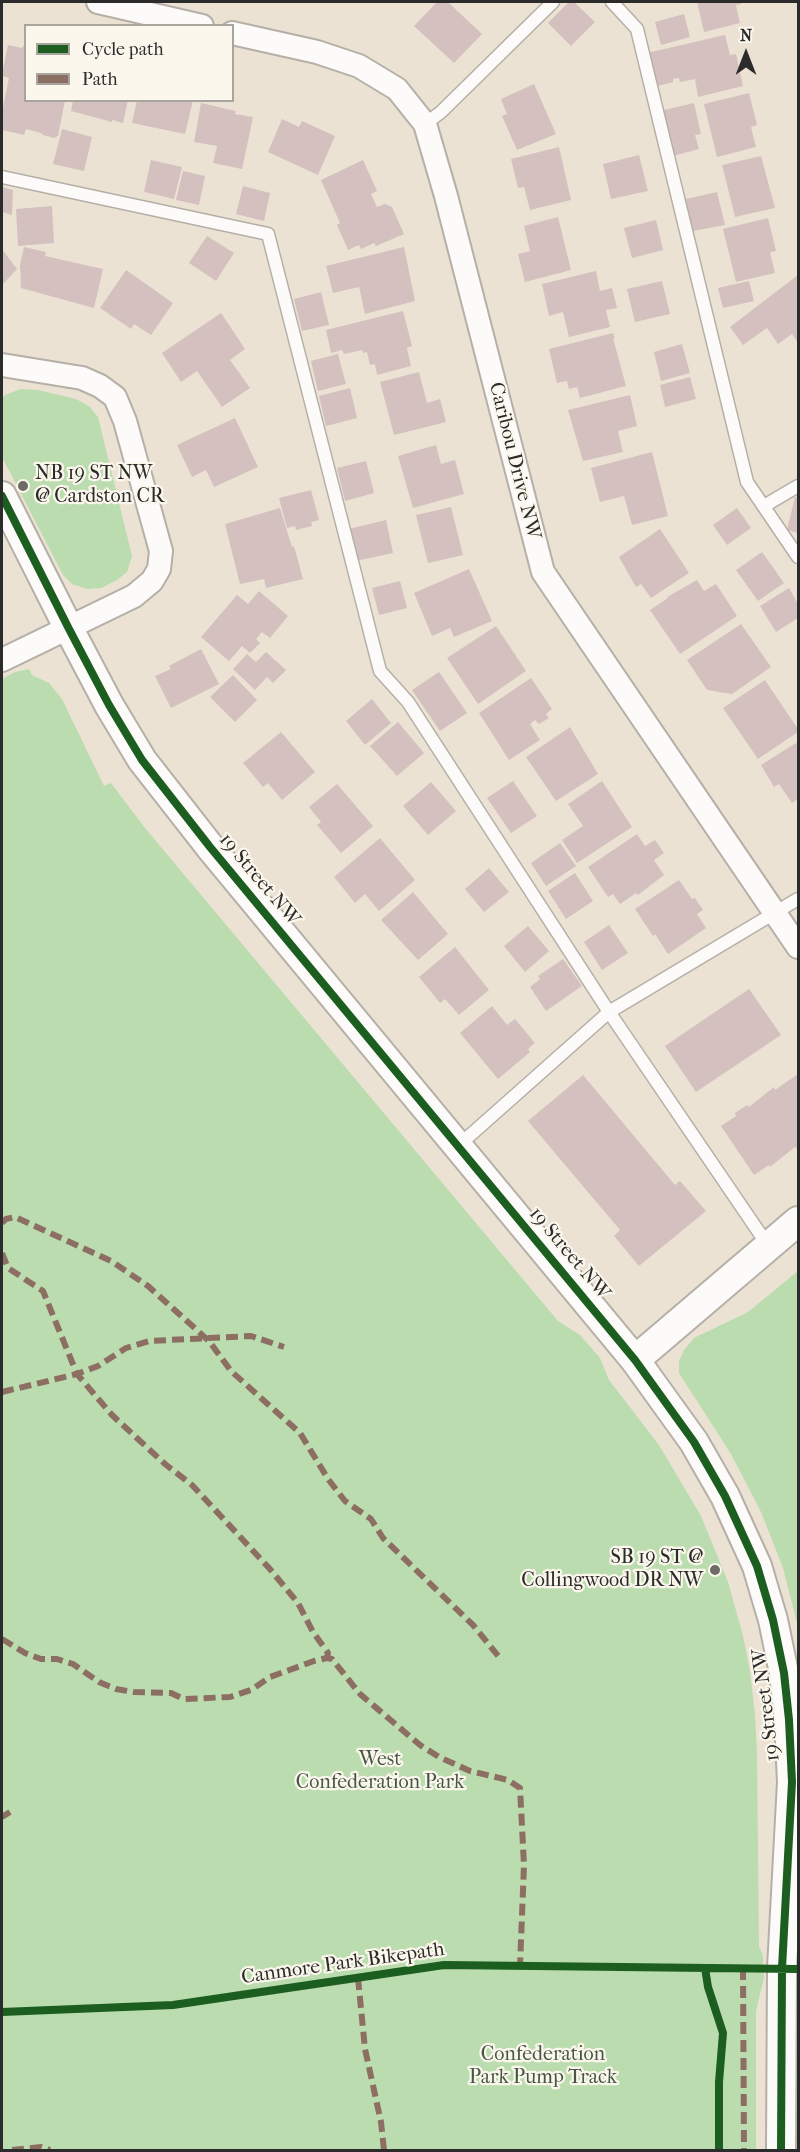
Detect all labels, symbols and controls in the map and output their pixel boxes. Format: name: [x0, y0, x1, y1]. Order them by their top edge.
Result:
legend: [24, 24, 234, 102]
north arrow: [716, 24, 776, 84]
text: N: [740, 26, 752, 45]
text: Cycle path: [82, 39, 163, 60]
text: Path: [82, 69, 118, 90]
street label: Caribou Drive NW: [483, 380, 545, 542]
place label: NB 19 ST NW @ Cardston CR: [35, 462, 164, 509]
marker: NB 19 ST NW @ Cardston CR: [16, 479, 30, 493]
street label: 19 Street NW: [213, 829, 305, 931]
street label: 19 Street NW: [523, 1203, 615, 1305]
place label: SB 19 ST @ Collingwood DR NW: [521, 1546, 703, 1593]
marker: SB 19 ST @ Collingwood DR NW: [708, 1563, 722, 1577]
street label: 19 Street NW: [748, 1647, 786, 1763]
park label: West Confederation Park: [296, 1748, 464, 1795]
street label: Canmore Park Bikepath: [240, 1938, 446, 1990]
park label: Confederation Park Pump Track: [469, 2043, 617, 2090]

